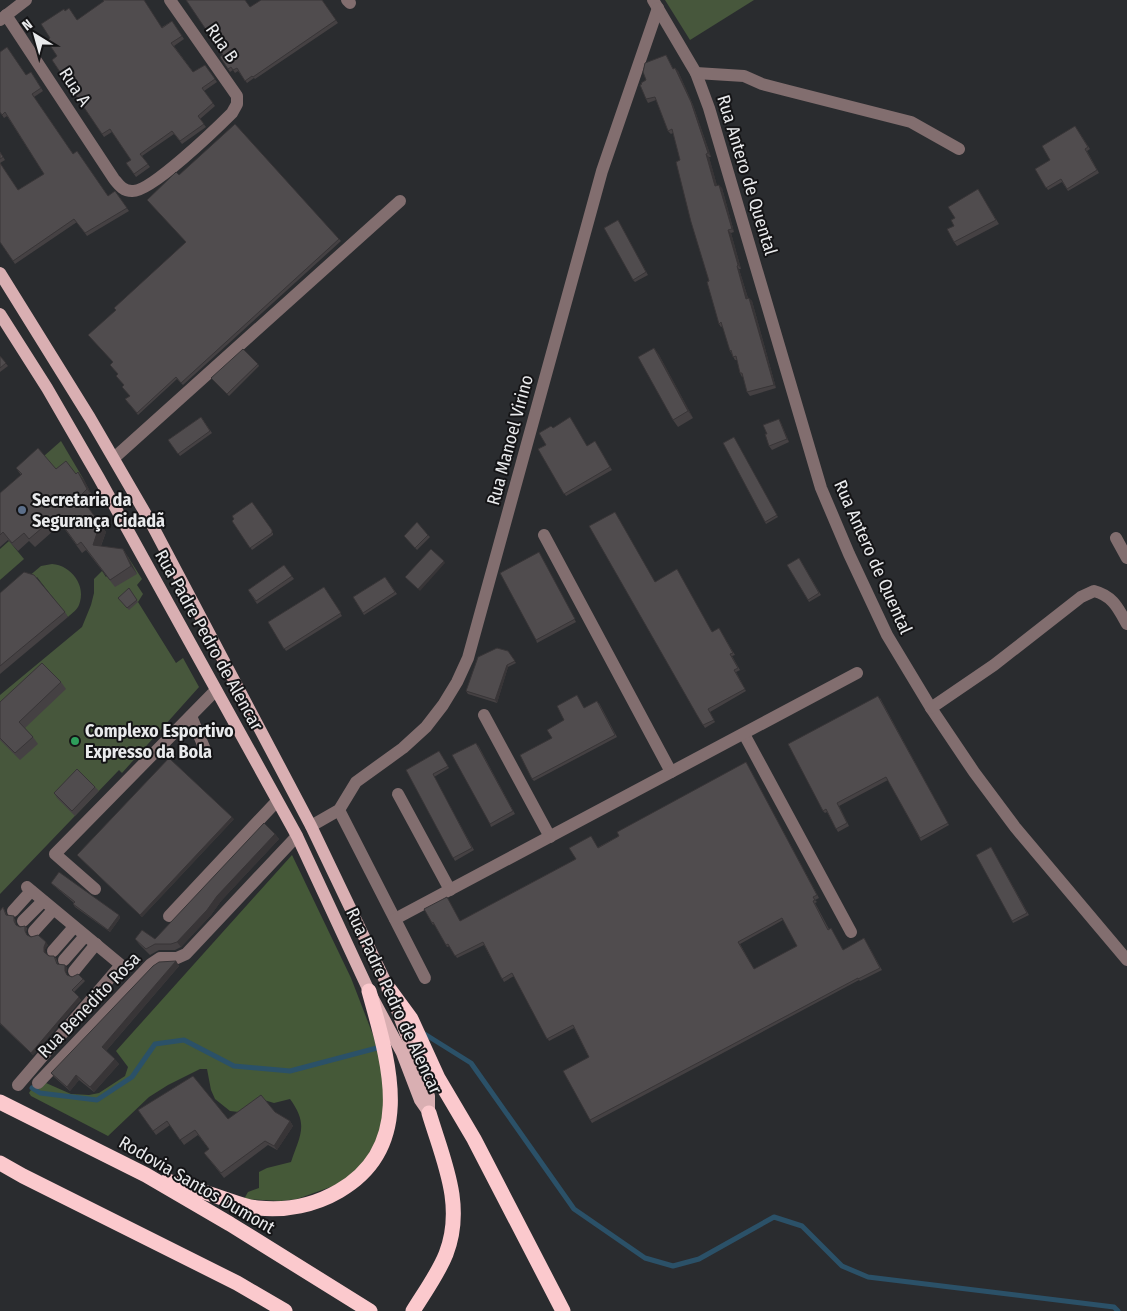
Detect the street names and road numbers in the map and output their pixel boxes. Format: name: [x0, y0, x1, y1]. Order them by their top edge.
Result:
street label: Rua B: [201, 19, 243, 67]
street label: Rua A: [54, 64, 96, 111]
street label: Rua Antero de Quental: [712, 92, 782, 258]
street label: Rua Manoel Virino: [482, 372, 538, 508]
street label: Rua Antero de Quental: [829, 477, 917, 638]
street label: Rua Padre Pedro de Alencar: [150, 546, 268, 735]
street label: Rua Padre Pedro de Alencar: [341, 904, 447, 1098]
street label: Rua Benedito Rosa: [33, 947, 145, 1062]
street label: Rodovia Santos Dumont: [115, 1131, 279, 1239]

